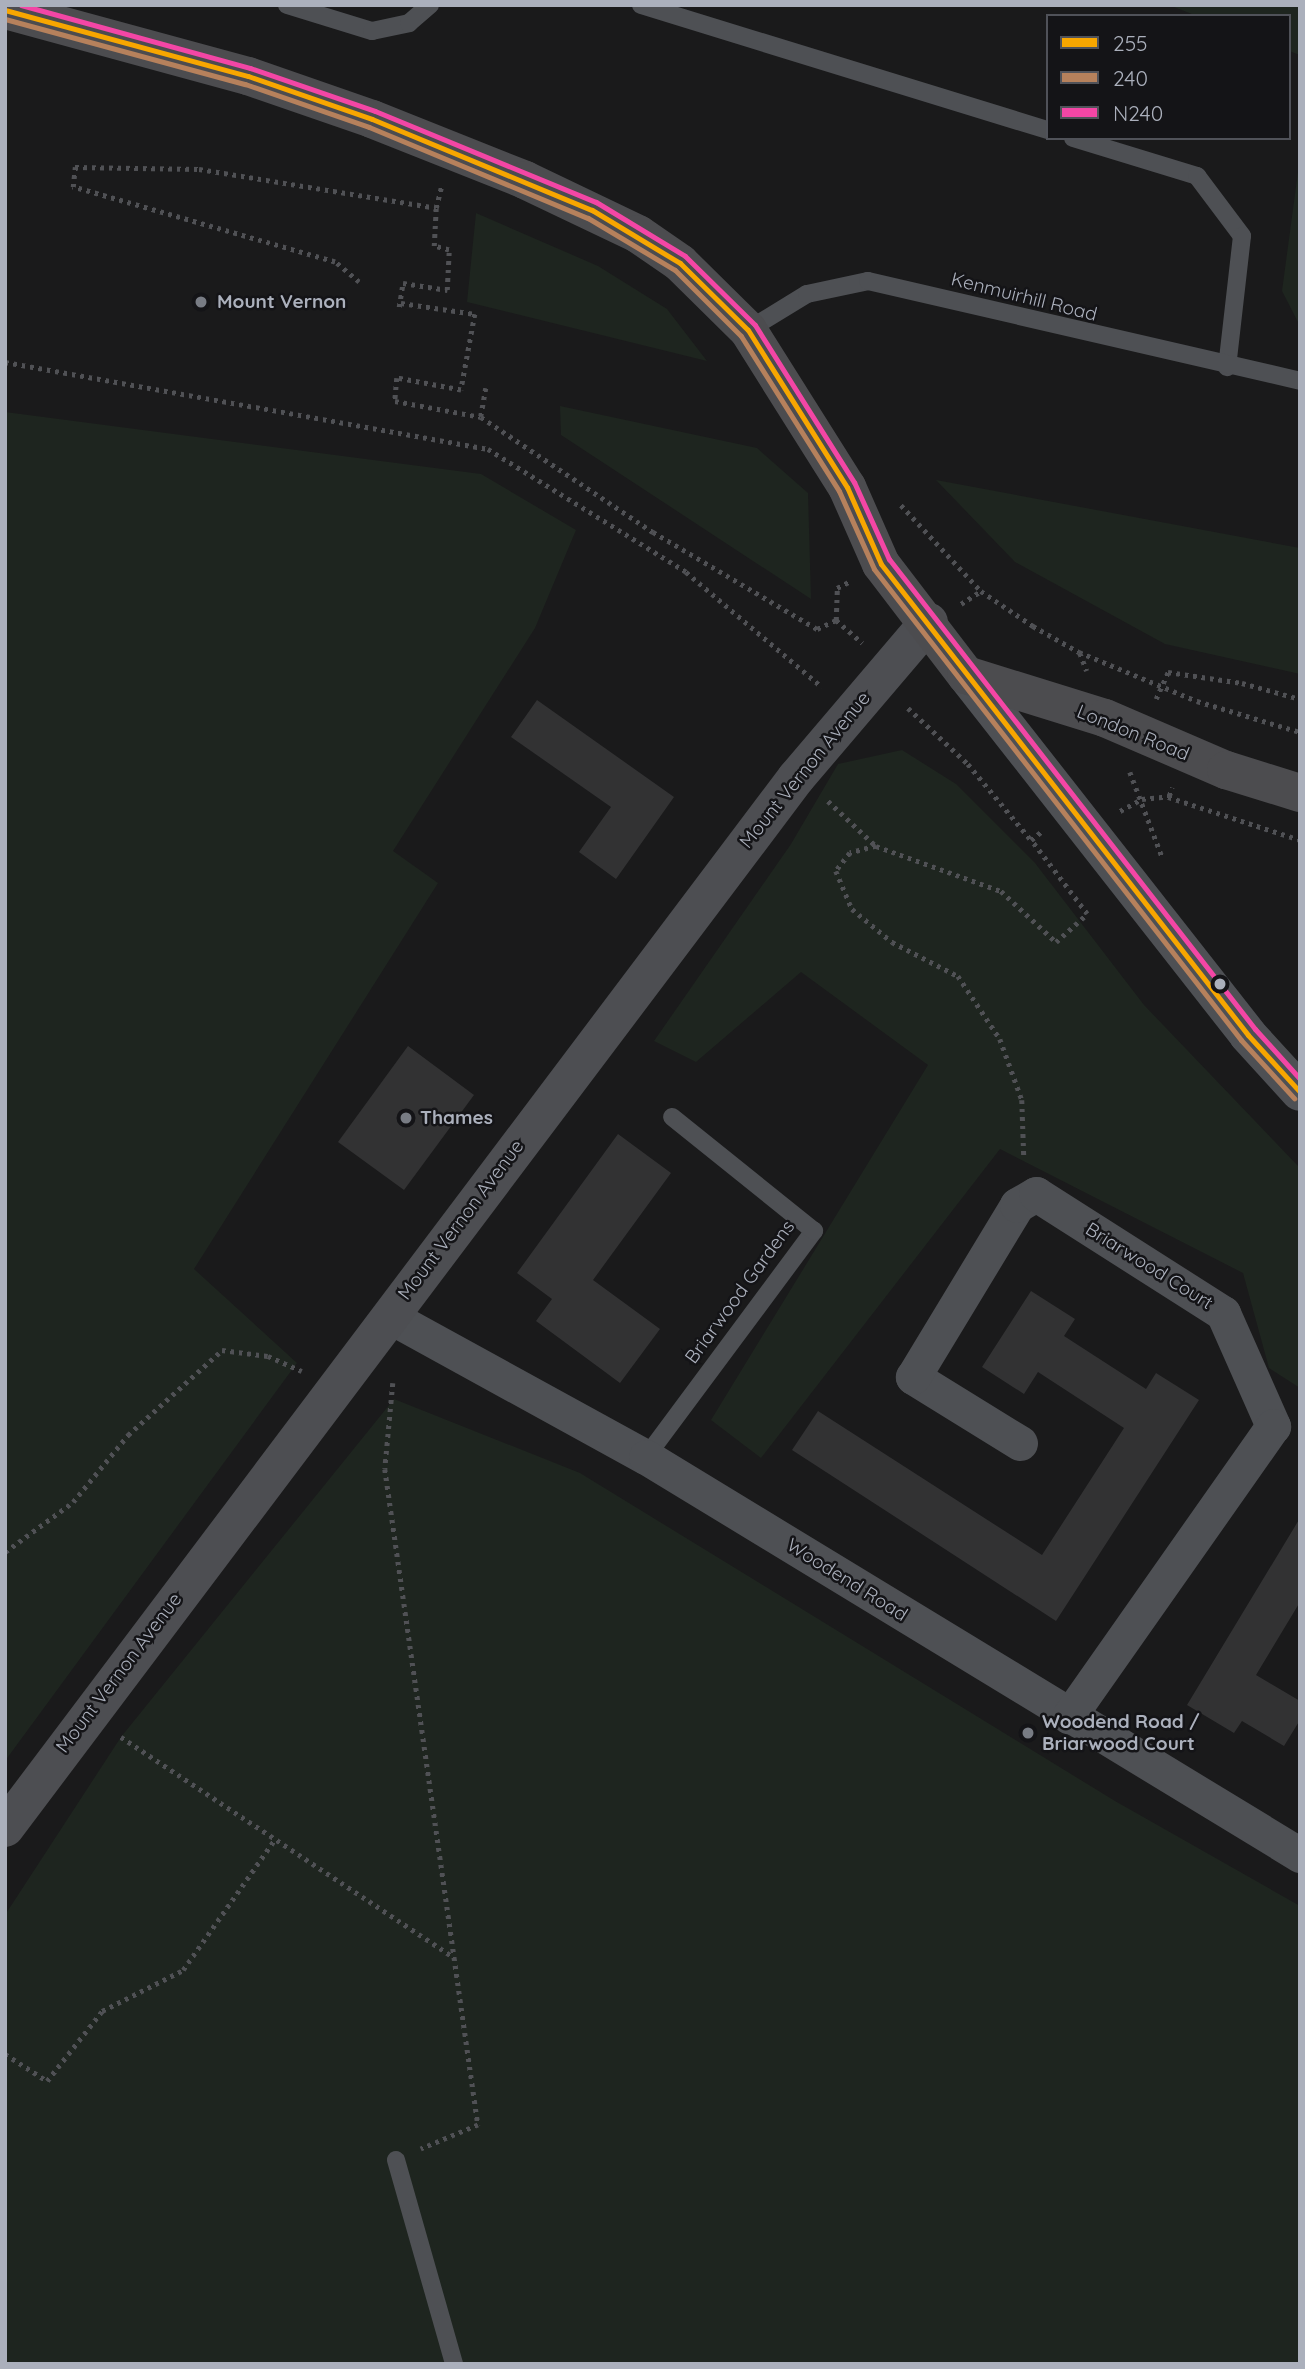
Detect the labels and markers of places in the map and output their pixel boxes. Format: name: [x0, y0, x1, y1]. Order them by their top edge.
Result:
place label: Mount Vernon: [217, 291, 346, 313]
marker: Mount Vernon: [191, 292, 211, 312]
unlabelled marker: [1213, 977, 1227, 991]
place label: Thames: [420, 1107, 493, 1129]
marker: Thames: [398, 1110, 414, 1126]
place label: Woodend Road / Briarwood Court: [1042, 1711, 1200, 1755]
marker: Woodend Road / Briarwood Court: [1020, 1725, 1036, 1741]

